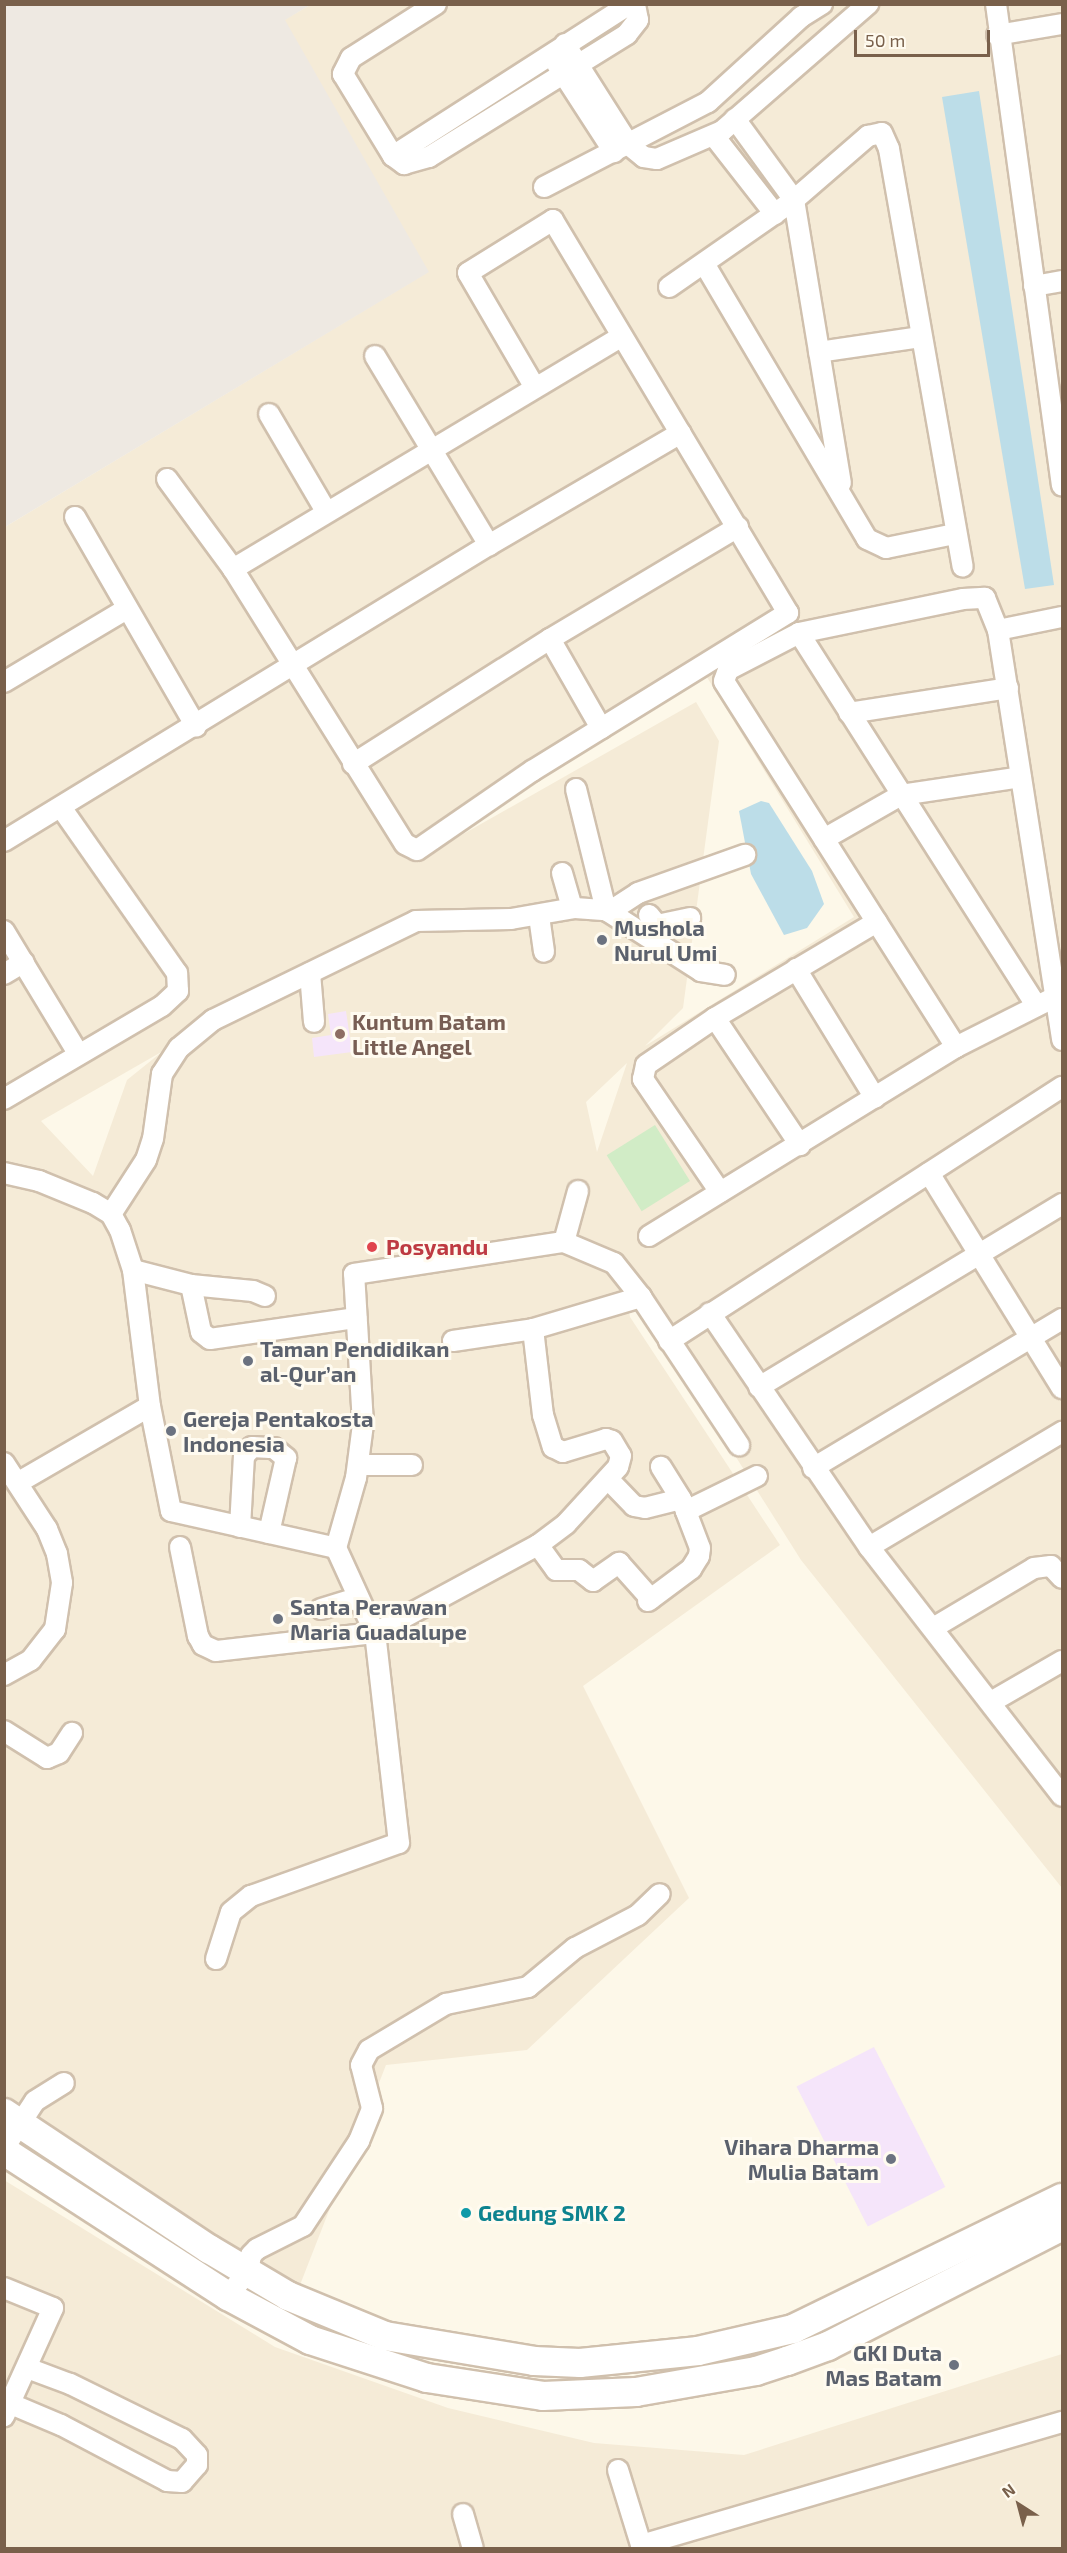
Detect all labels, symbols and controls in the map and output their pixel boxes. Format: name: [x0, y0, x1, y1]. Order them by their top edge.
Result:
scale bar: [857, 18, 994, 56]
text: 50 m: [865, 29, 905, 51]
place label: Mushola Nurul Umi: [614, 914, 718, 966]
marker: Mushola Nurul Umi: [595, 933, 609, 947]
place label: Kuntum Batam Little Angel: [352, 1008, 506, 1060]
marker: Kuntum Batam Little Angel: [333, 1027, 347, 1041]
place label: Posyandu: [386, 1234, 488, 1260]
marker: Posyandu: [363, 1238, 381, 1256]
place label: Taman Pendidikan al-Qur’an: [260, 1335, 449, 1386]
marker: Taman Pendidikan al-Qur’an: [241, 1354, 255, 1368]
place label: Gereja Pentakosta Indonesia: [183, 1405, 373, 1456]
marker: Gereja Pentakosta Indonesia: [164, 1424, 178, 1438]
place label: Santa Perawan Maria Guadalupe: [290, 1593, 467, 1645]
marker: Santa Perawan Maria Guadalupe: [271, 1612, 285, 1626]
place label: Vihara Dharma Mulia Batam: [724, 2133, 879, 2184]
marker: Vihara Dharma Mulia Batam: [884, 2152, 898, 2166]
place label: Gedung SMK 2: [478, 2200, 626, 2226]
marker: Gedung SMK 2: [459, 2206, 473, 2220]
place label: GKI Duta Mas Batam: [825, 2339, 942, 2390]
marker: GKI Duta Mas Batam: [947, 2358, 961, 2372]
north arrow: [989, 2475, 1049, 2535]
text: N: [998, 2479, 1018, 2501]

